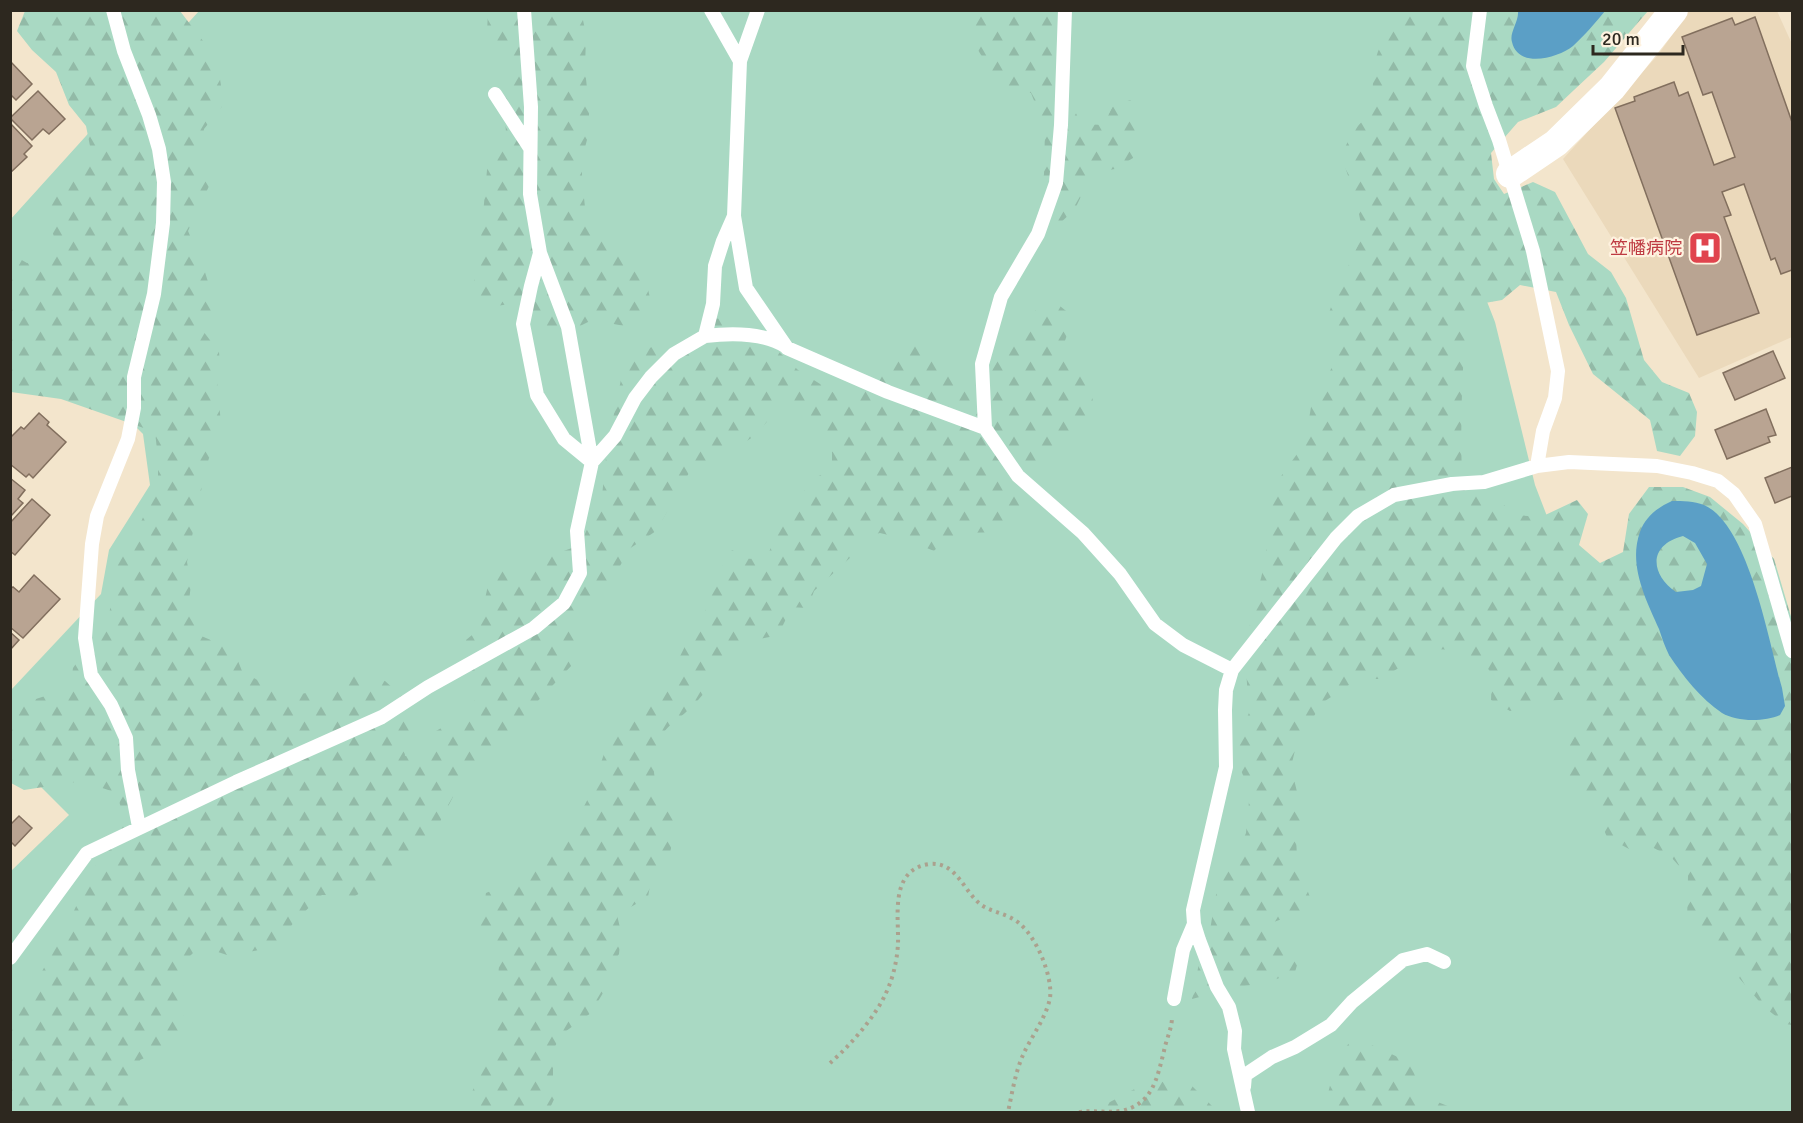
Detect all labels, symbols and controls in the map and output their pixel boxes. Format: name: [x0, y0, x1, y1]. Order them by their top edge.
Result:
scale bar: [1593, 18, 1683, 56]
text: 20 m: [1602, 28, 1640, 50]
hospital icon: 笠幡病院: [1687, 230, 1723, 266]
place label: 笠幡病院: [1610, 237, 1682, 259]

